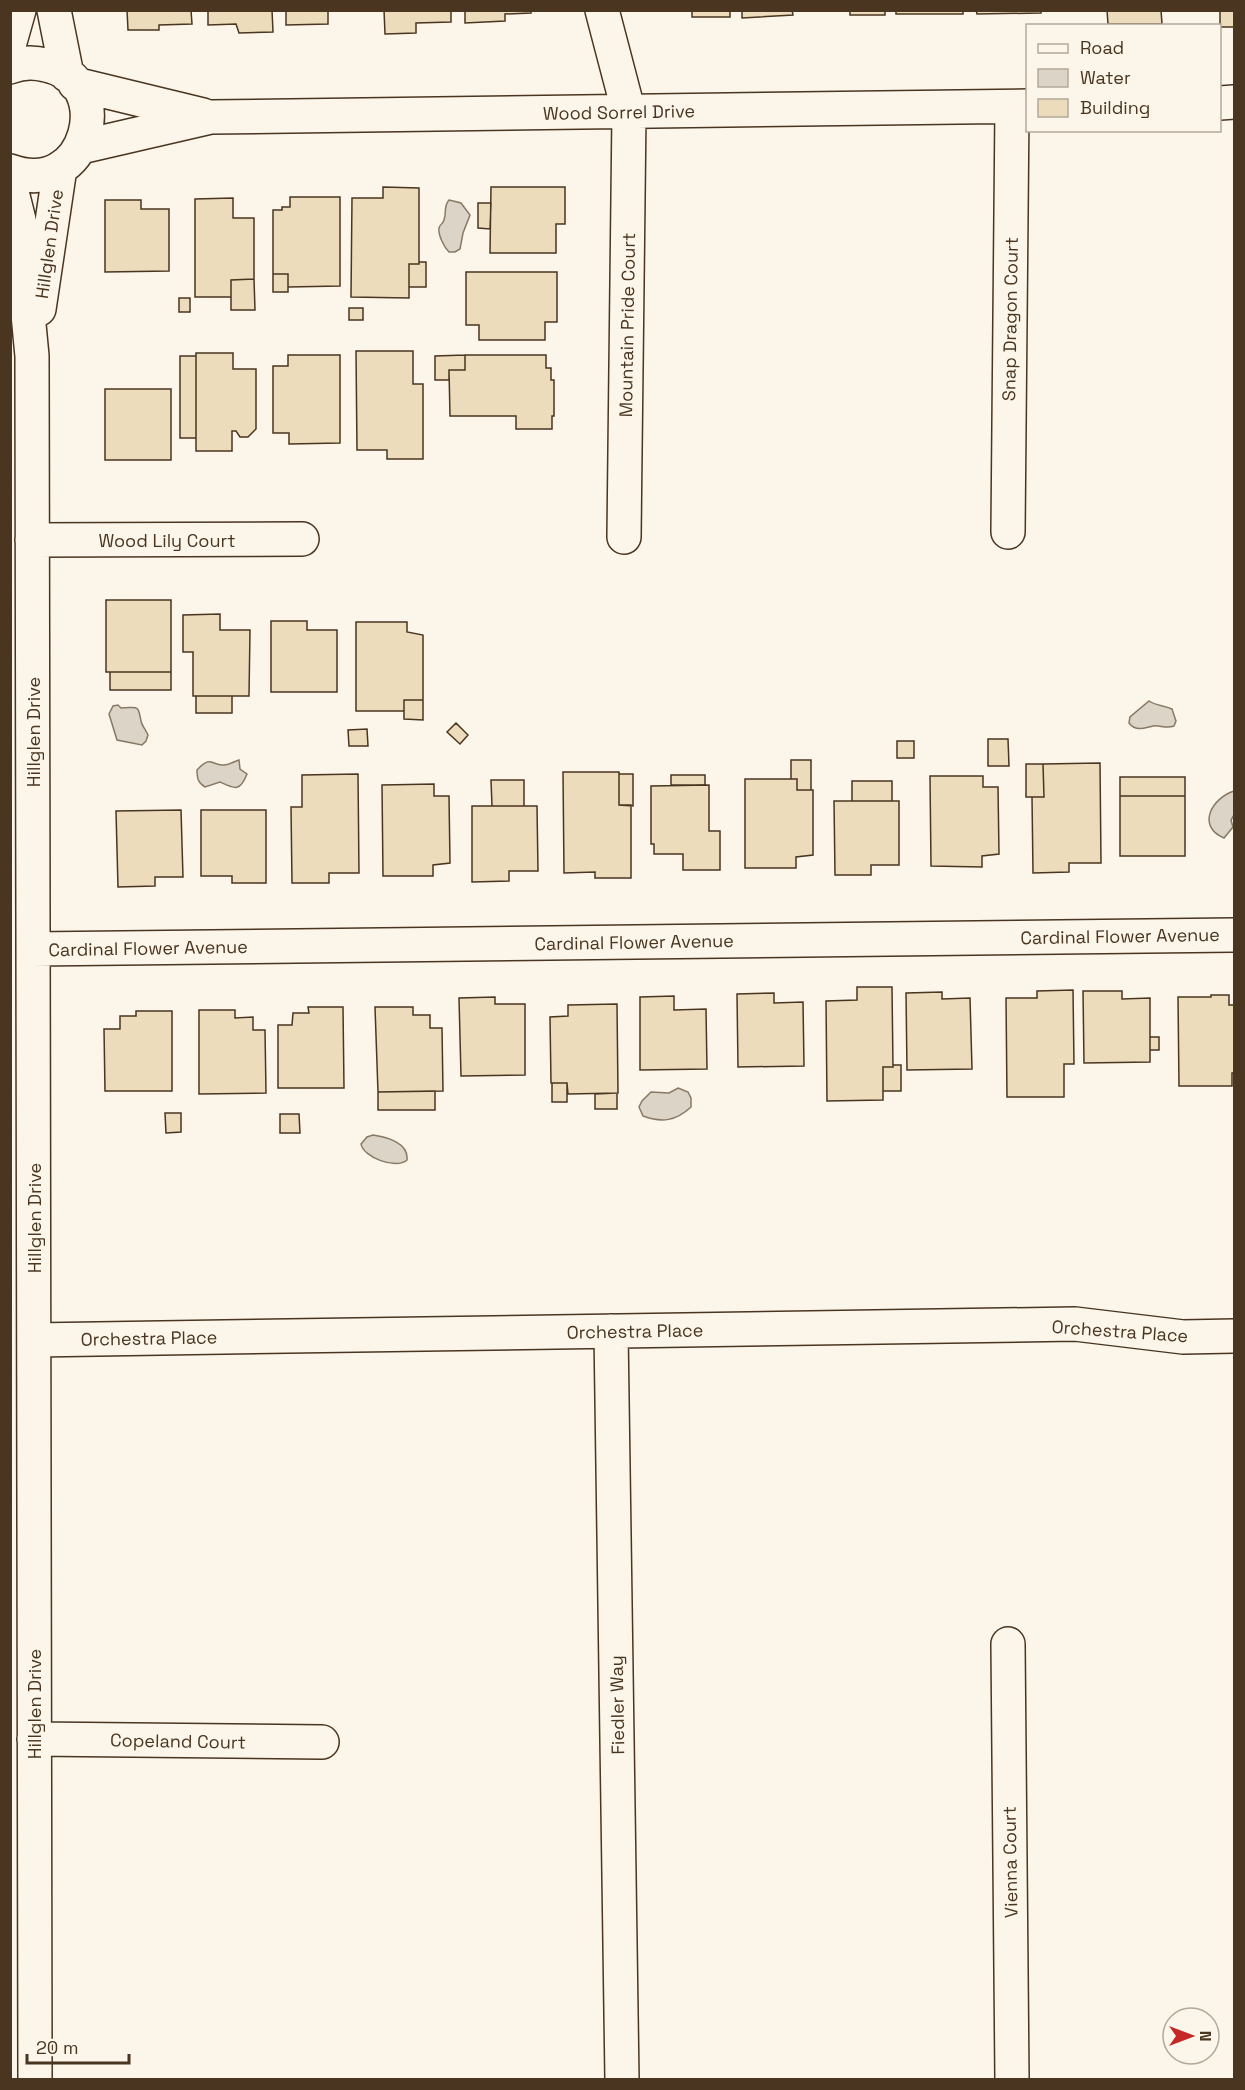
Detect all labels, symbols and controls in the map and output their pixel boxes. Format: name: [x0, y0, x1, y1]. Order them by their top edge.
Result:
legend: [1026, 24, 1221, 132]
text: Road: [1080, 36, 1124, 59]
text: Water: [1080, 66, 1131, 89]
text: Building: [1080, 96, 1150, 119]
street label: Wood Sorrel Drive: [543, 99, 695, 125]
street label: Hillglen Drive: [30, 188, 68, 300]
street label: Mountain Pride Court: [614, 232, 640, 418]
street label: Snap Dragon Court: [997, 237, 1023, 401]
street label: Wood Lily Court: [98, 529, 236, 552]
street label: Hillglen Drive: [22, 677, 45, 787]
street label: Cardinal Flower Avenue: [1020, 923, 1220, 949]
street label: Cardinal Flower Avenue: [534, 929, 734, 955]
street label: Cardinal Flower Avenue: [48, 935, 248, 961]
street label: Hillglen Drive: [23, 1163, 46, 1273]
street label: Orchestra Place: [1051, 1315, 1189, 1347]
street label: Orchestra Place: [566, 1318, 704, 1344]
street label: Orchestra Place: [80, 1325, 218, 1351]
street label: Hillglen Drive: [23, 1649, 46, 1759]
street label: Fiedler Way: [605, 1655, 629, 1755]
street label: Copeland Court: [110, 1728, 246, 1754]
street label: Vienna Court: [998, 1806, 1022, 1918]
north arrow: [1161, 2006, 1221, 2066]
scale bar: [27, 2027, 129, 2065]
text: N: [1195, 2031, 1216, 2041]
text: 20 m: [36, 2036, 79, 2059]

